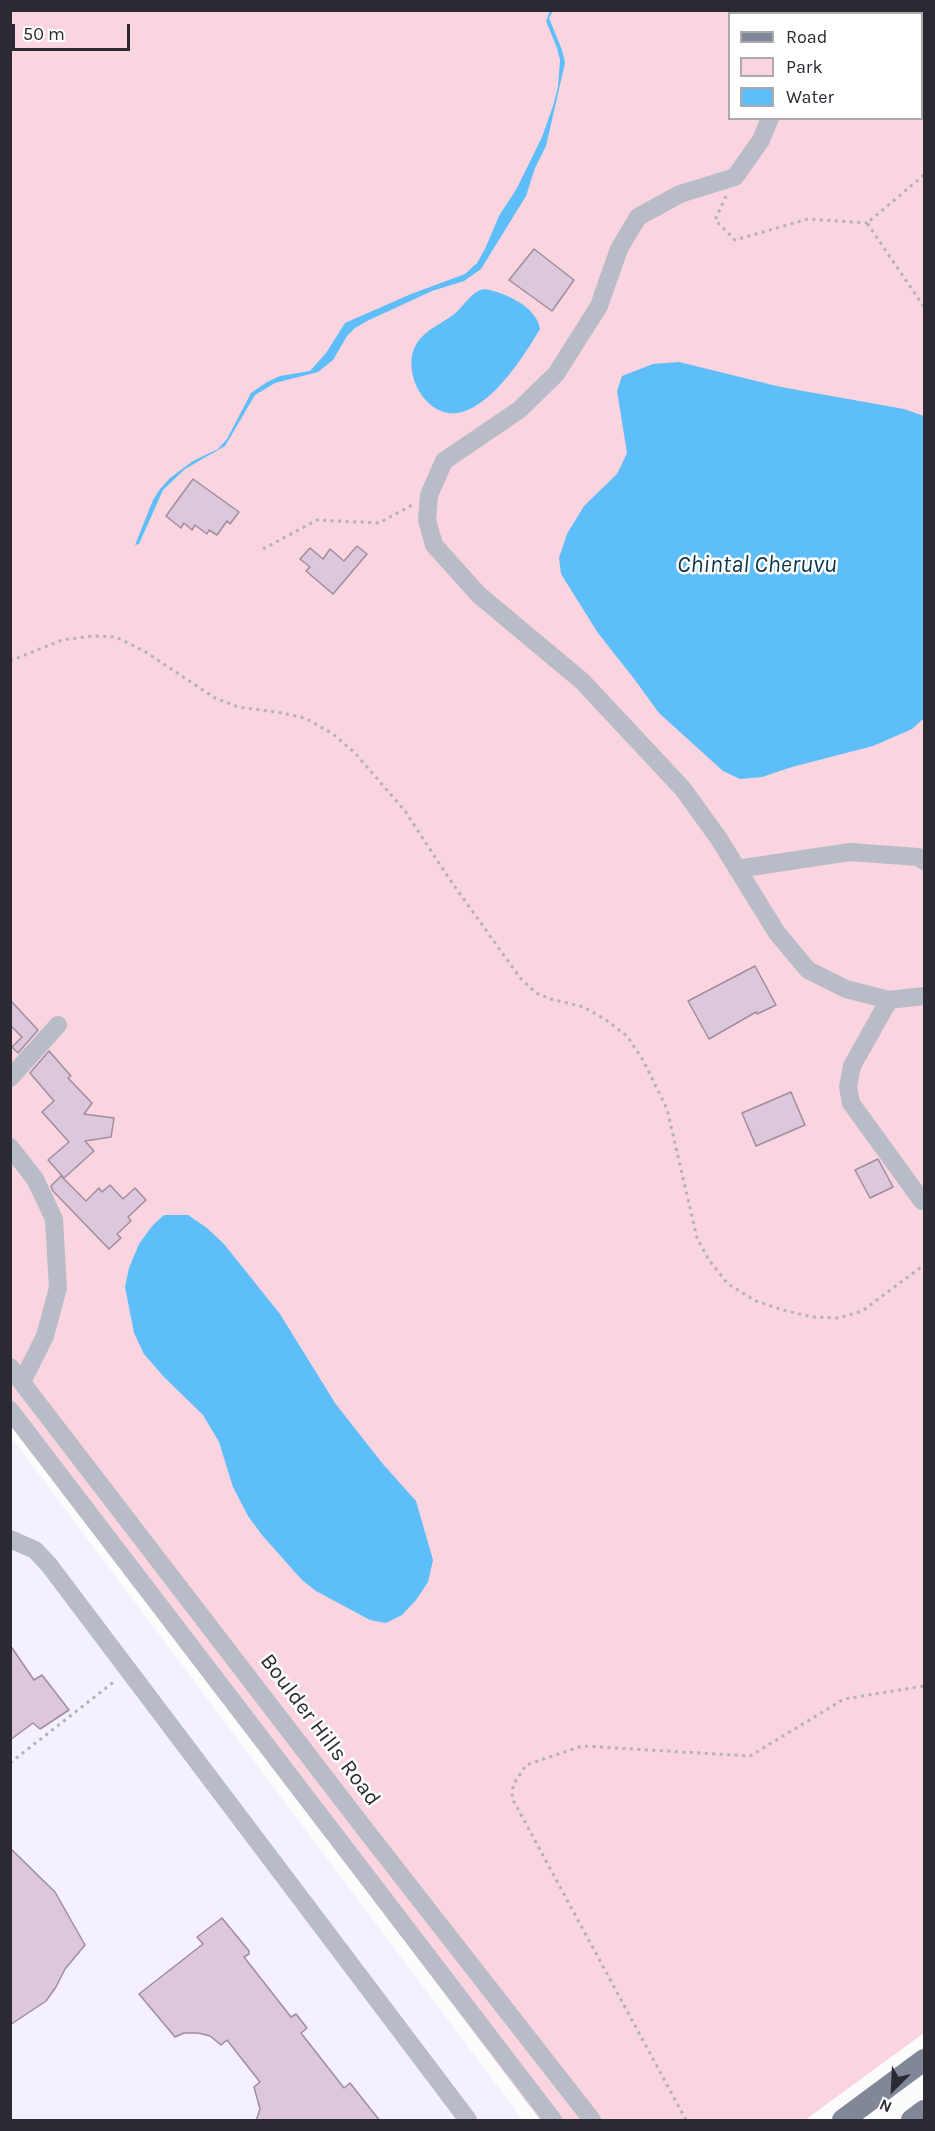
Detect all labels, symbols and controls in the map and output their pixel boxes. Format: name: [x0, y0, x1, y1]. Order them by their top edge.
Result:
scale bar: [15, 12, 134, 50]
legend: [728, 12, 923, 120]
text: 50 m: [23, 23, 65, 45]
text: Road: [786, 26, 827, 48]
text: Park: [786, 56, 823, 78]
text: Water: [786, 86, 834, 108]
water label: Chintal Cheruvu: [677, 551, 837, 579]
street label: Boulder Hills Road: [254, 1649, 386, 1811]
north arrow: [863, 2059, 923, 2119]
text: N: [876, 2095, 895, 2117]

